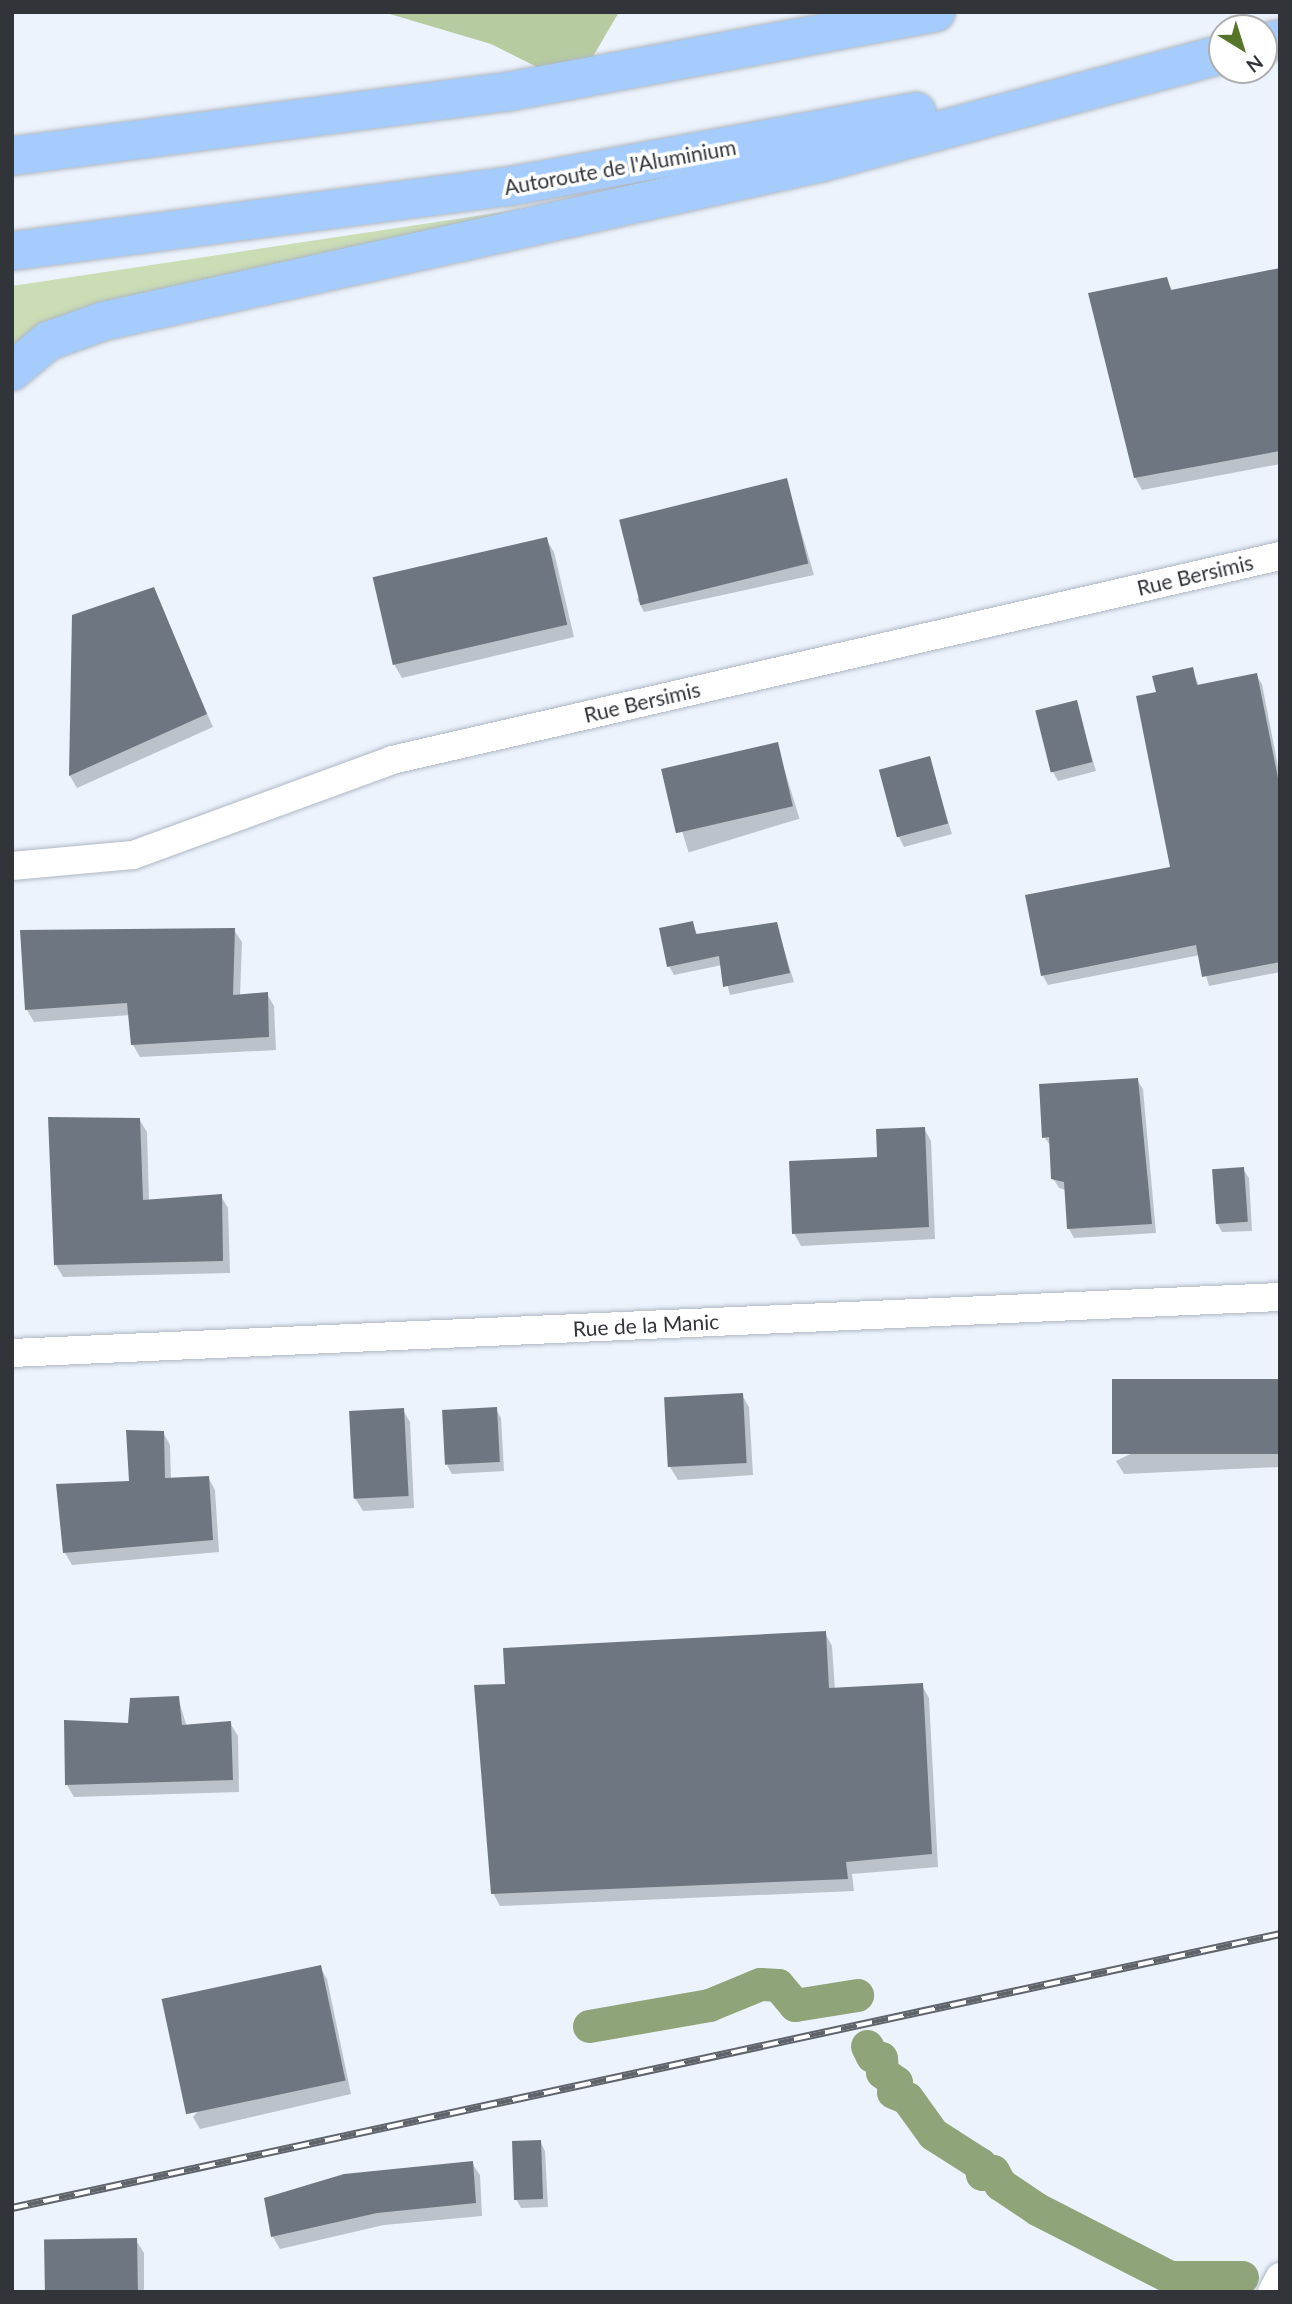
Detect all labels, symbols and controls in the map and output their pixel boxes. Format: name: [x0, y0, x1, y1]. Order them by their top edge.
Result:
north arrow: [1208, 14, 1278, 84]
text: N: [1242, 51, 1268, 78]
street label: Autoroute de l'Aluminium: [502, 134, 738, 200]
street label: Rue Bersimis: [1134, 549, 1256, 601]
street label: Rue Bersimis: [581, 676, 703, 728]
street label: Rue de la Manic: [572, 1309, 720, 1341]

